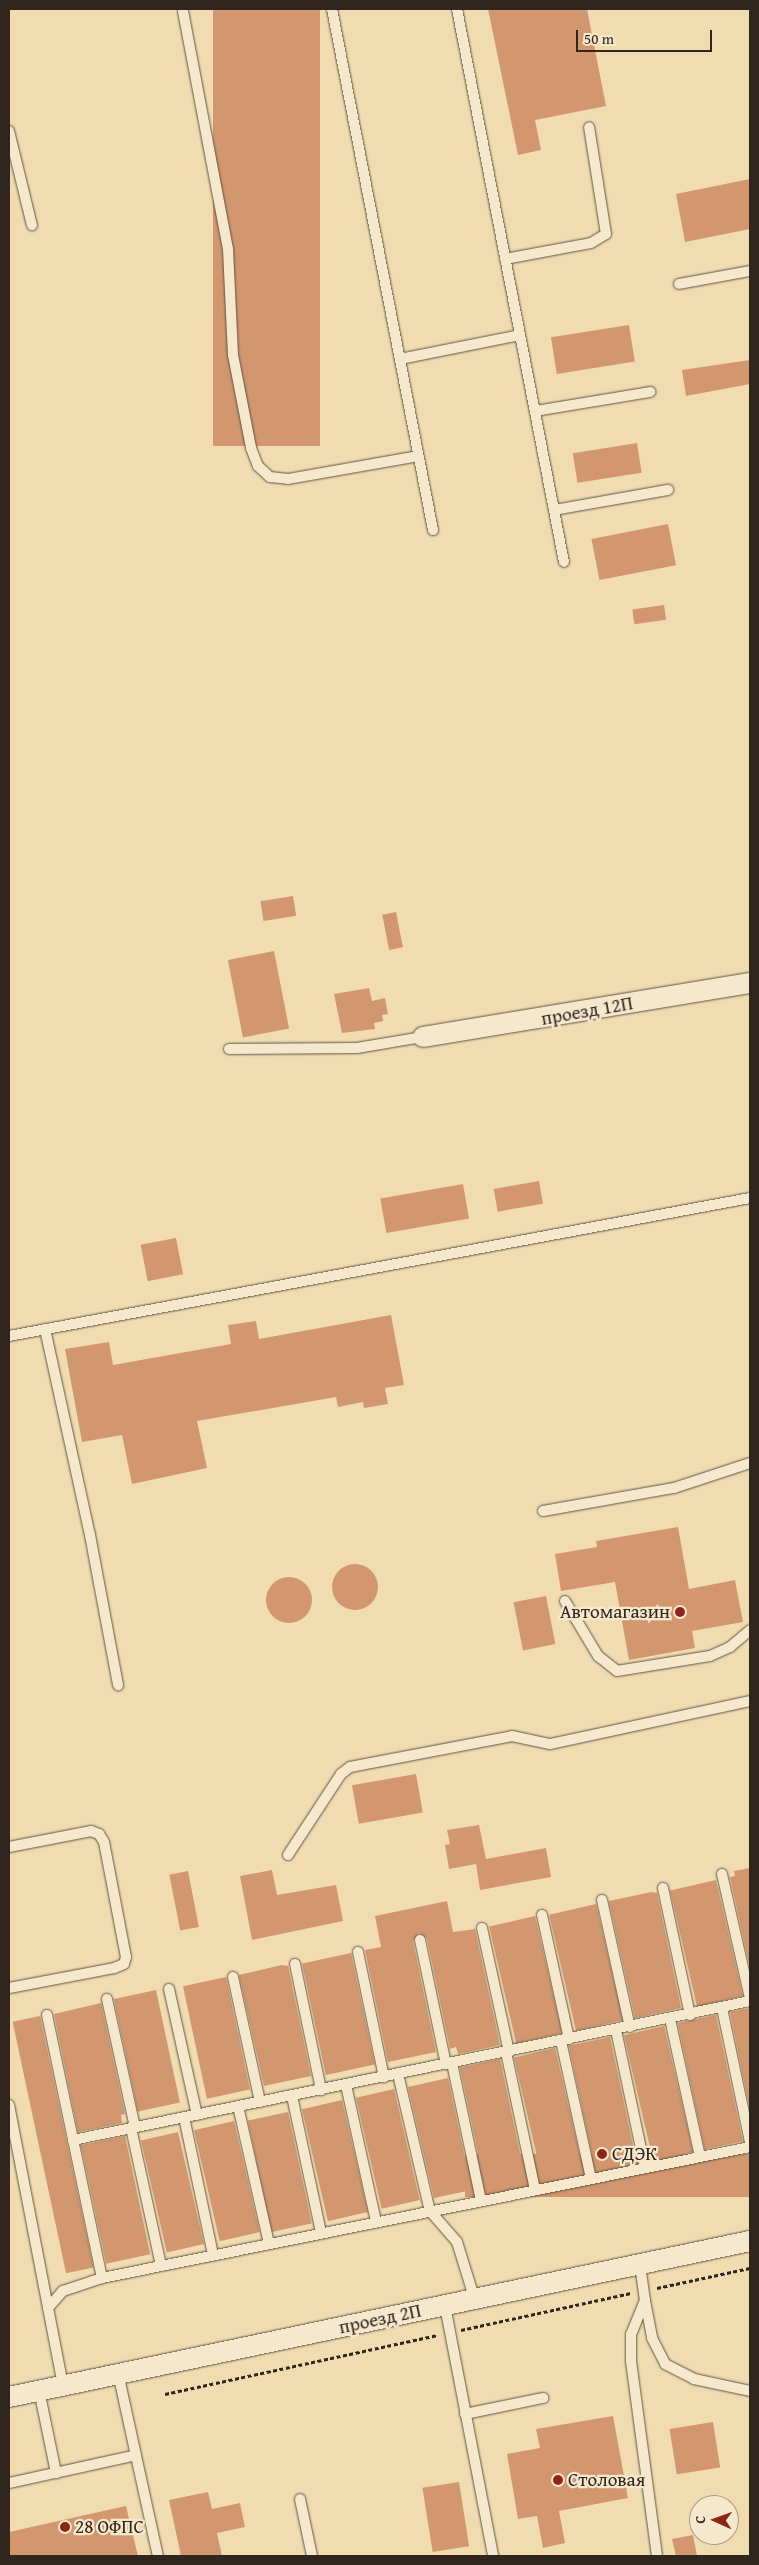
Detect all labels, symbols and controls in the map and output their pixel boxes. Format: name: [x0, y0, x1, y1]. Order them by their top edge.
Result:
scale bar: [579, 20, 715, 52]
text: 50 m: [584, 28, 614, 49]
street label: проезд 12П: [539, 992, 635, 1030]
place label: Автомагазин: [560, 1601, 670, 1623]
marker: Автомагазин: [674, 1606, 686, 1618]
place label: СДЭК: [612, 2143, 657, 2165]
marker: СДЭК: [596, 2148, 608, 2160]
street label: проезд 2П: [337, 2299, 423, 2339]
place label: Столовая: [568, 2469, 645, 2491]
marker: Столовая: [552, 2474, 564, 2486]
north arrow: [689, 2495, 739, 2545]
text: С: [690, 2515, 710, 2524]
place label: 28 ОФПС: [75, 2516, 144, 2538]
marker: 28 ОФПС: [59, 2521, 71, 2533]

